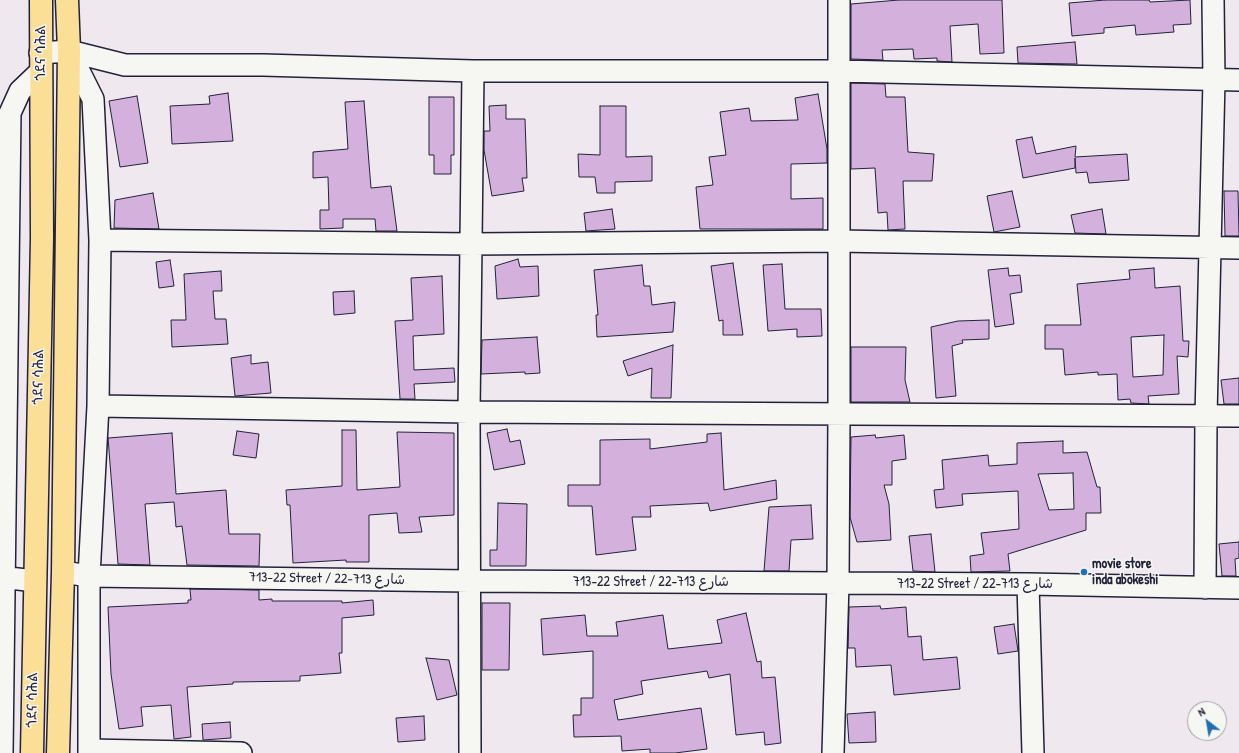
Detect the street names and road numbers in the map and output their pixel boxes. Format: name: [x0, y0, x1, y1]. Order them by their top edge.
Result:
street label: ጎደና ሳሕል: [33, 25, 49, 81]
street label: ጎደና ሳሕል: [30, 349, 48, 405]
street label: 713-22 Street / شارع 713-22: [249, 569, 405, 589]
street label: 713-22 Street / شارع 713-22: [573, 574, 729, 590]
street label: 713-22 Street / شارع 713-22: [897, 576, 1053, 592]
street label: ጎደና ሳሕል: [24, 672, 42, 728]

